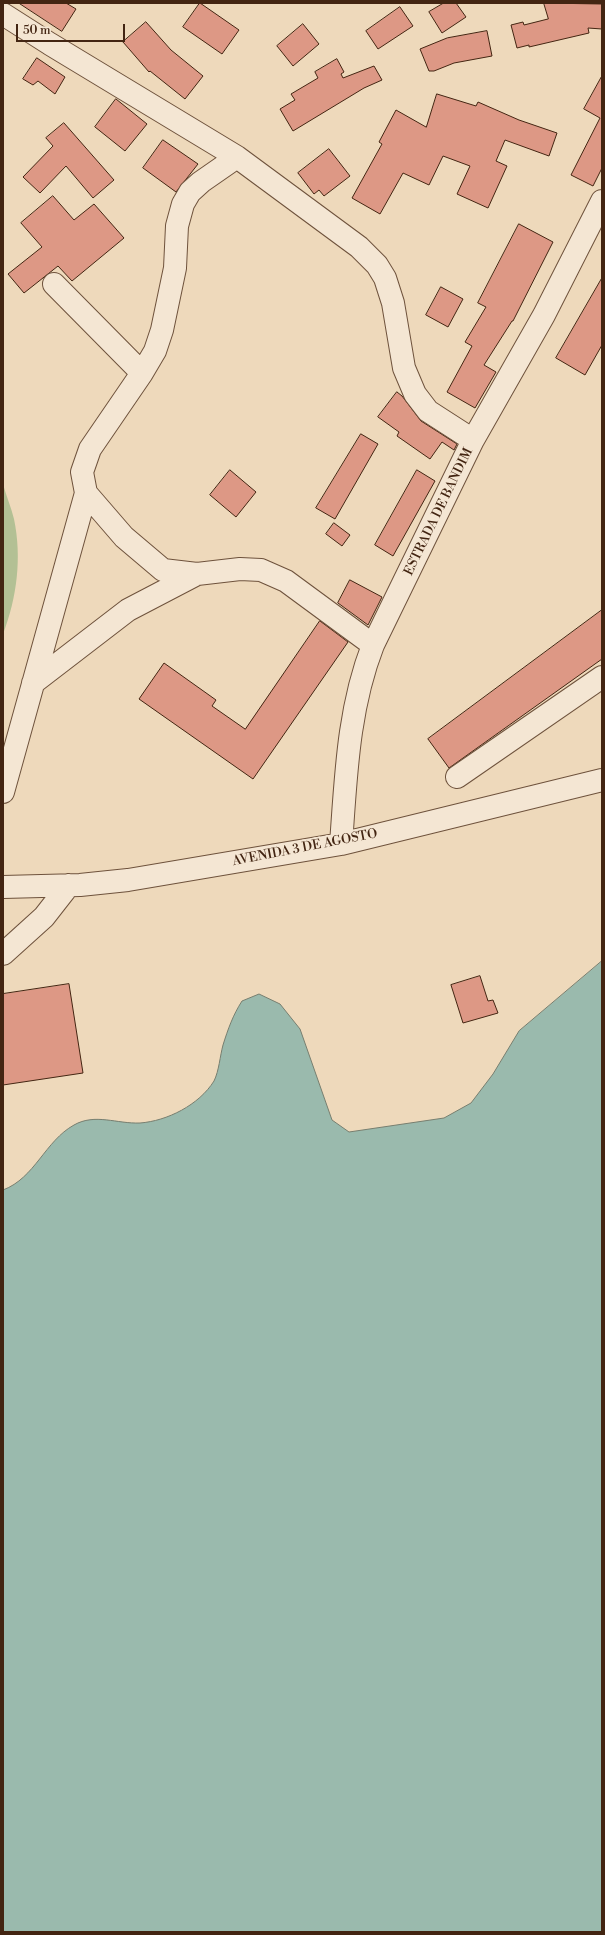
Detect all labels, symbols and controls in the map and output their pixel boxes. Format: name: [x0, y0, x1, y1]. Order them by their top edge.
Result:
scale bar: [18, 16, 127, 42]
text: 50 m: [23, 23, 51, 38]
street label: ESTRADA DE BANDIM: [401, 446, 477, 578]
street label: AVENIDA 3 DE AGOSTO: [231, 826, 379, 870]

